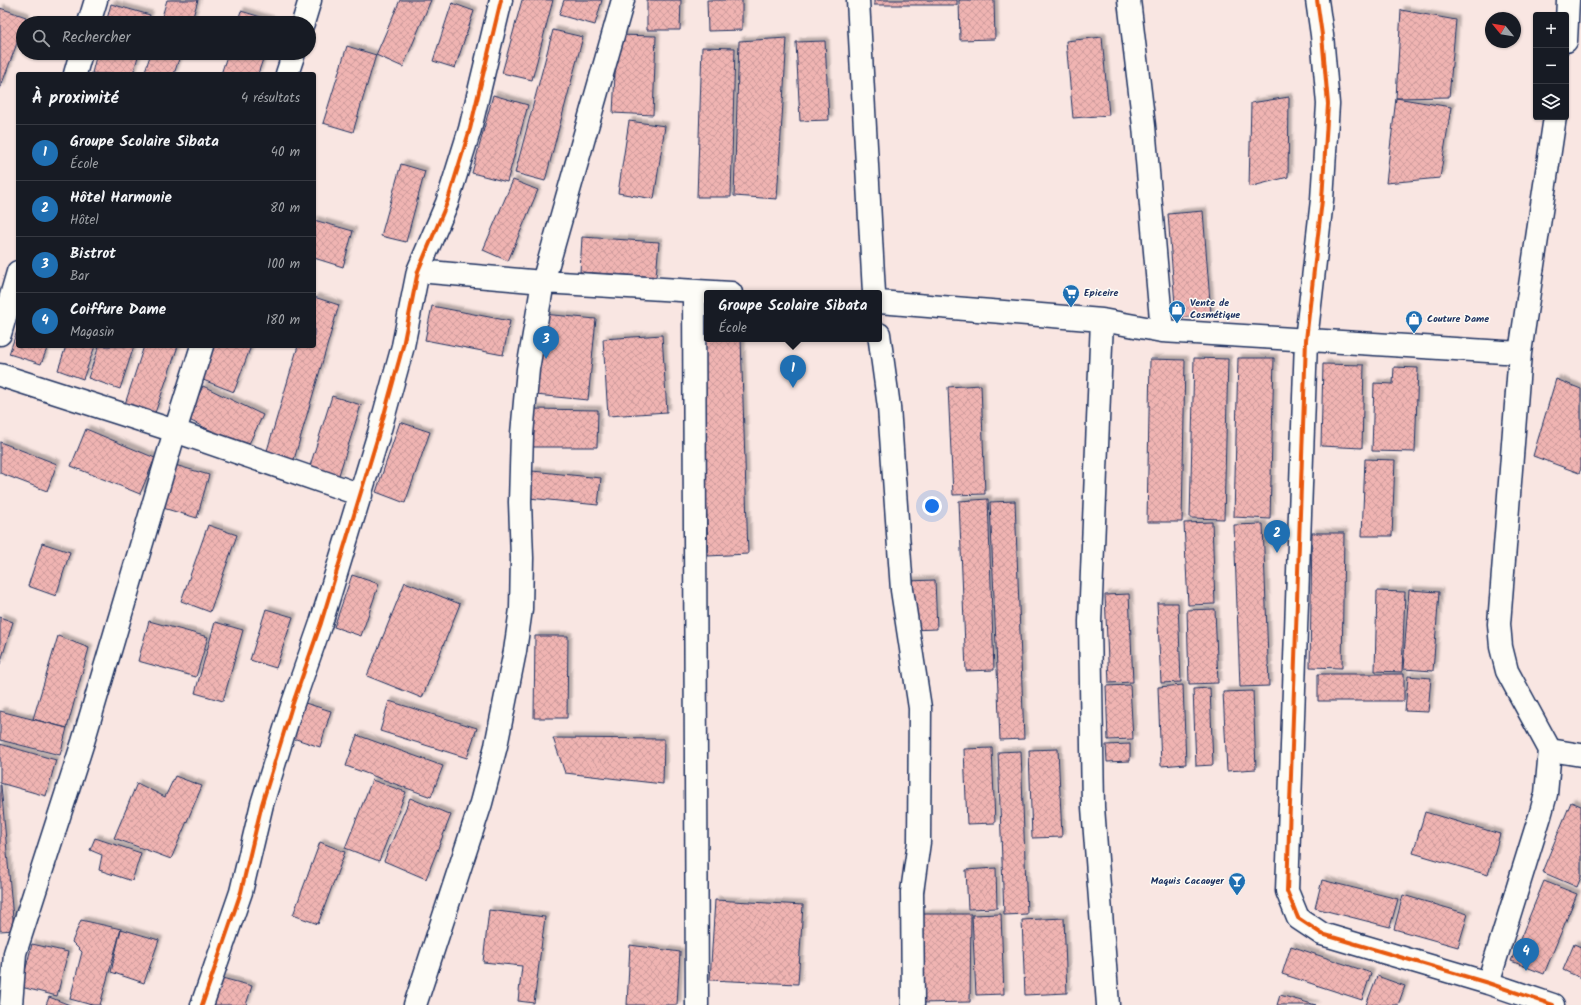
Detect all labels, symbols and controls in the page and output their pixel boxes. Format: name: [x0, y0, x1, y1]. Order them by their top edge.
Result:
north arrow: [1485, 12, 1521, 48]
map controls: [1533, 12, 1569, 120]
button: +: [1533, 12, 1569, 48]
search box: [16, 16, 316, 60]
text: Rechercher: [62, 26, 130, 50]
icon: search: [30, 27, 52, 49]
button: −: [1533, 48, 1569, 84]
button: layers: [1533, 84, 1569, 120]
text: À proximité: [32, 85, 119, 112]
text: 4 résultats: [241, 88, 300, 109]
text: Groupe Scolaire Sibata: [70, 130, 219, 154]
text: 1: [43, 142, 47, 163]
text: 40 m: [271, 142, 300, 163]
text: École: [70, 154, 98, 175]
text: Hôtel Harmonie: [70, 186, 172, 210]
text: 2: [41, 198, 49, 219]
text: 80 m: [270, 198, 300, 219]
text: Hôtel: [70, 210, 99, 231]
text: Bistrot: [70, 242, 116, 266]
text: 3: [41, 254, 49, 275]
text: 100 m: [267, 254, 300, 275]
text: Bar: [70, 266, 89, 287]
supermarket icon: Epiceire: [1061, 283, 1081, 308]
place label: Epiceire: [1084, 285, 1118, 301]
popup: [704, 290, 882, 342]
text: Groupe Scolaire Sibata: [719, 294, 867, 318]
place label: Vente de Cosmétique: [1190, 295, 1240, 323]
text: Coiffure Dame: [70, 298, 166, 322]
shop icon: Vente de Cosmétique: [1167, 299, 1187, 324]
shop icon: Couture Dame: [1404, 309, 1424, 334]
text: 4: [41, 310, 49, 331]
text: 180 m: [266, 310, 300, 331]
place label: Couture Dame: [1427, 311, 1489, 327]
text: École: [719, 318, 747, 339]
text: Magasin: [70, 322, 114, 343]
pin: 3: [533, 326, 559, 359]
pin: 1: [780, 355, 806, 388]
your location: [922, 496, 942, 516]
pin: 2: [1264, 520, 1290, 553]
bar icon: Maquis Cacaoyer: [1227, 871, 1247, 896]
place label: Maquis Cacaoyer: [1151, 873, 1224, 889]
pin: 4: [1513, 938, 1539, 971]

